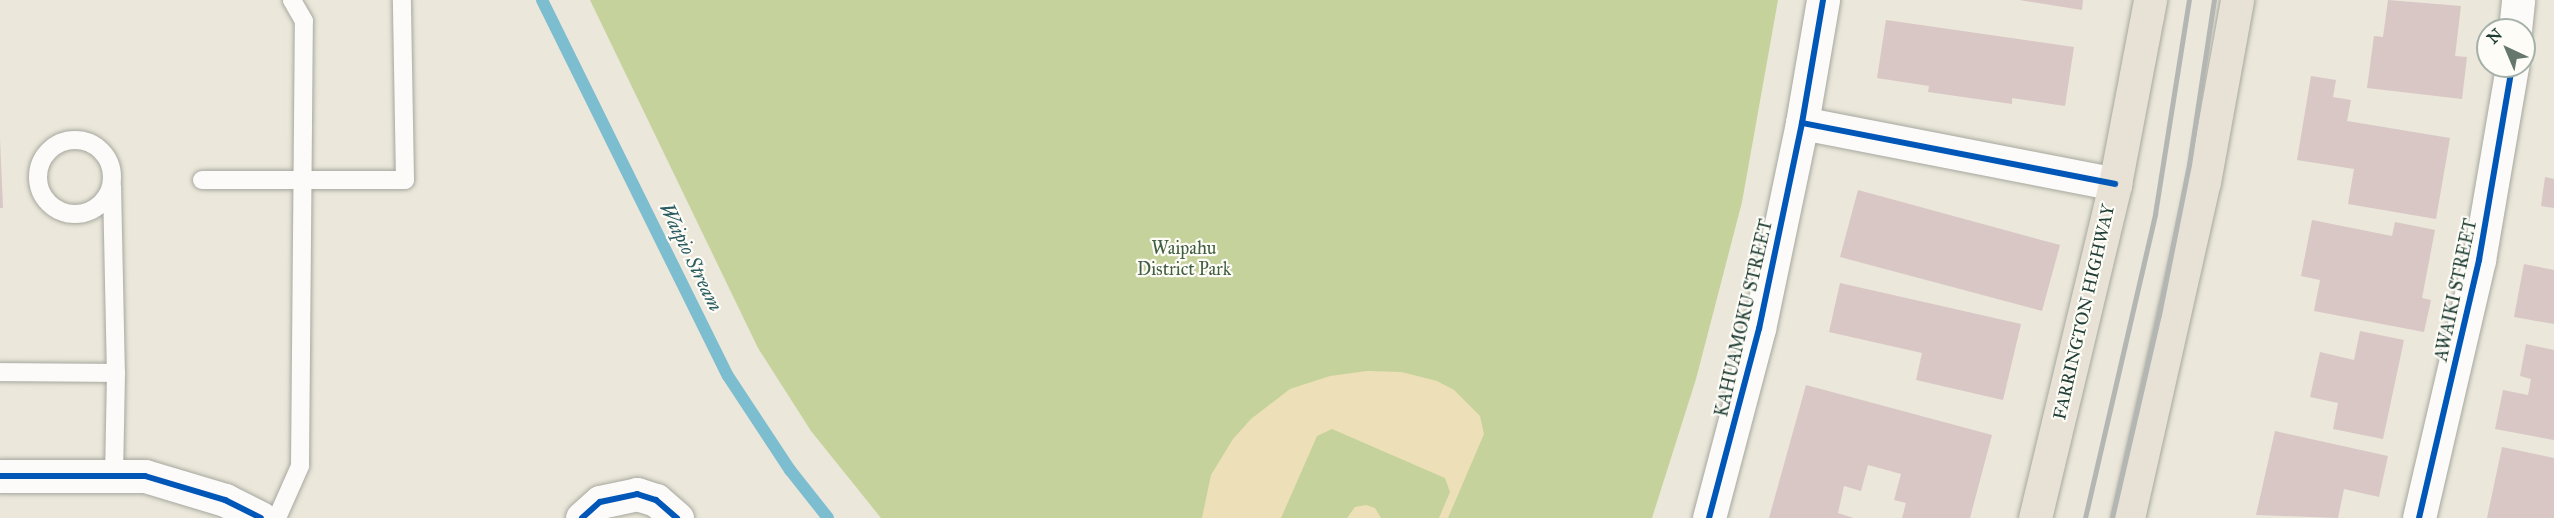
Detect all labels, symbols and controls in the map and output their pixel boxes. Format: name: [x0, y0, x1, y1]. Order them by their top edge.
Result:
north arrow: [2476, 18, 2536, 78]
text: N: [2483, 25, 2506, 48]
water label: Waipio Stream: [654, 199, 728, 315]
street label: FARRINGTON HIGHWAY: [2049, 202, 2119, 422]
street label: KAHUAMOKU STREET: [1711, 217, 1777, 419]
street label: AWAIKI STREET: [2430, 217, 2482, 363]
park label: Waipahu District Park: [1137, 238, 1231, 280]

